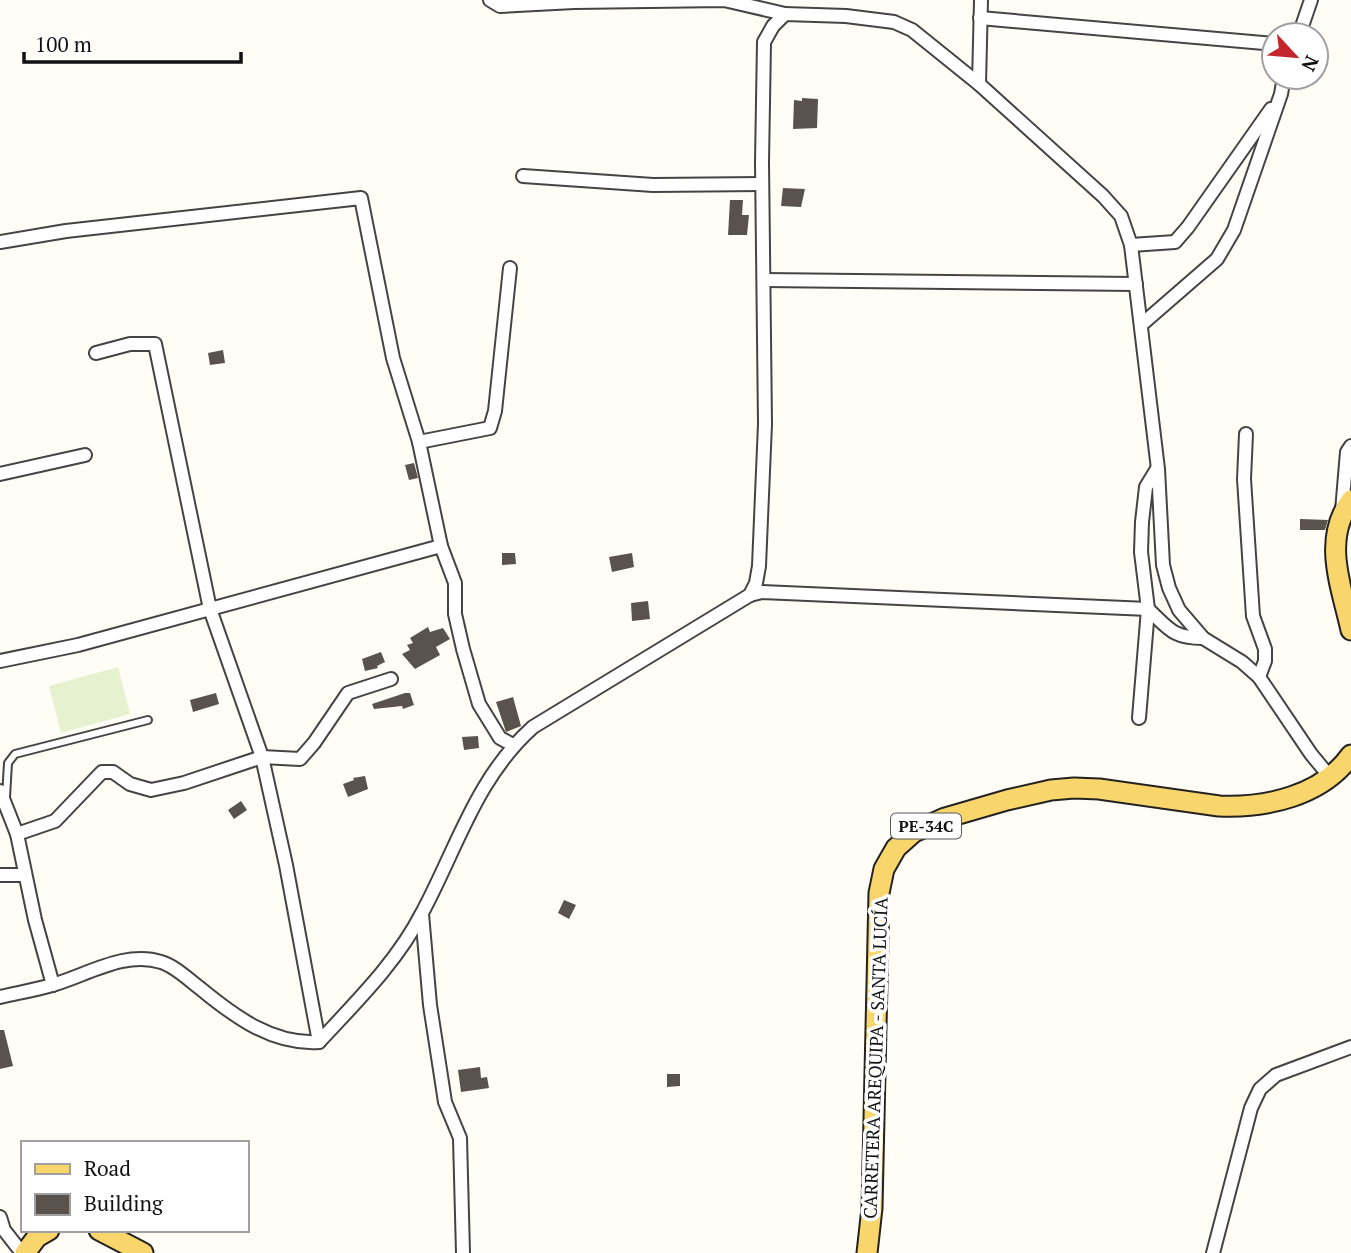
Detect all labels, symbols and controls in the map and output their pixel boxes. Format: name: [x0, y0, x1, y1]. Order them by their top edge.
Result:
scale bar: [24, 21, 242, 65]
north arrow: [1260, 21, 1330, 91]
text: 100 m: [35, 30, 92, 58]
text: N: [1296, 52, 1325, 76]
road number: PE-34C: [891, 814, 961, 838]
street label: CARRETERA AREQUIPA - SANTA LUCÍA: [857, 896, 893, 1219]
legend: [21, 1141, 248, 1232]
text: Road: [84, 1154, 131, 1182]
text: Building: [84, 1189, 164, 1217]

